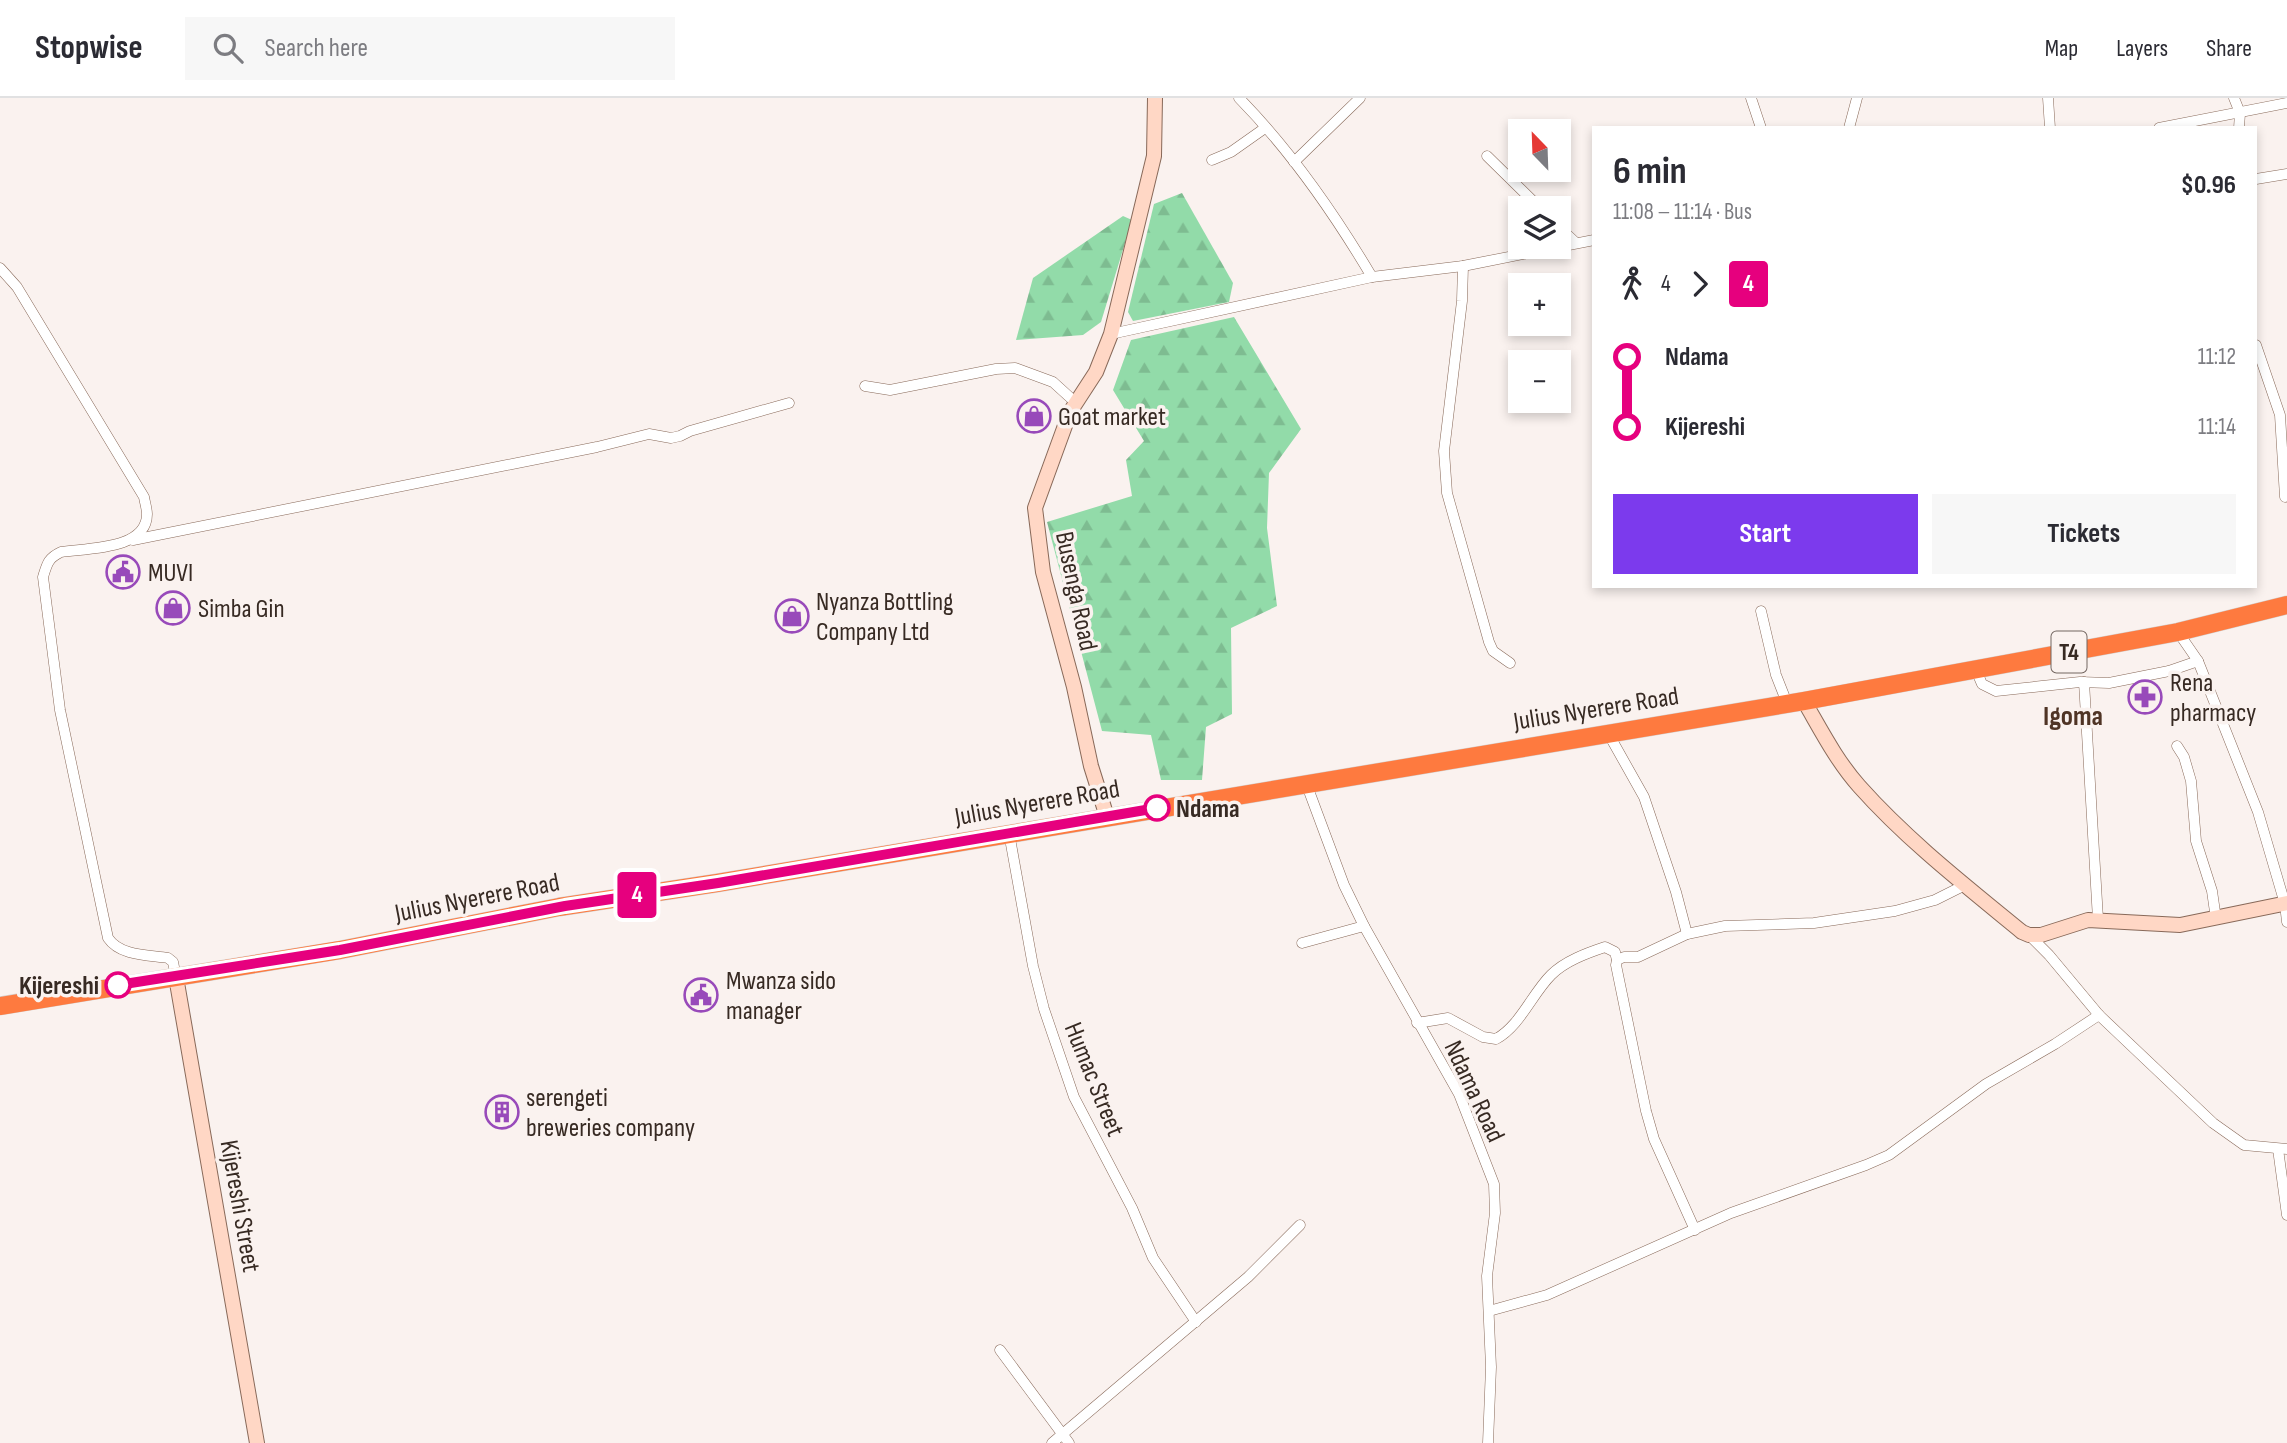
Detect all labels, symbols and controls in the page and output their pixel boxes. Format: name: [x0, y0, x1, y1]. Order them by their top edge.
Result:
search box: [185, 17, 675, 80]
text: Stopwise: [35, 28, 143, 68]
icon: search: [209, 29, 247, 67]
text: Search here: [265, 33, 368, 64]
text: Map: [2045, 34, 2078, 63]
text: Layers: [2116, 34, 2168, 63]
text: Share: [2206, 34, 2252, 63]
north arrow: [1508, 119, 1572, 182]
map controls: [1508, 119, 1571, 413]
text: 6 min: [1613, 149, 1687, 194]
text: $0.96: [2181, 170, 2236, 201]
button: layers: [1508, 196, 1571, 259]
text: 11:08 – 11:14 · Bus: [1613, 198, 1752, 226]
icon: walk: [1613, 265, 1651, 303]
icon: forward: [1681, 265, 1719, 303]
text: 4: [1743, 269, 1754, 298]
text: 4: [1661, 270, 1671, 298]
button: +: [1508, 273, 1571, 336]
text: Ndama: [1665, 342, 1729, 373]
text: 11:12: [2198, 343, 2236, 371]
button: −: [1508, 350, 1571, 413]
shop icon: Goat market: [1015, 397, 1053, 435]
place label: Goat market: [1058, 402, 1166, 433]
text: Kijereshi: [1665, 412, 1745, 443]
text: 11:14: [2198, 413, 2236, 441]
button: Start: [1613, 494, 1918, 574]
button: Tickets: [1932, 494, 2236, 574]
street label: Busenga Road: [1048, 529, 1103, 654]
public building icon: MUVI: [104, 553, 142, 591]
place label: MUVI: [148, 558, 193, 589]
place label: Nyanza Bottling Company Ltd: [816, 587, 953, 648]
shop icon: Simba Gin: [154, 589, 192, 627]
place label: Simba Gin: [198, 594, 285, 625]
shop icon: Nyanza Bottling Company Ltd: [773, 597, 811, 635]
road number: T4: [2052, 632, 2086, 672]
place label: Rena pharmacy: [2170, 668, 2256, 729]
pharmacy icon: Rena pharmacy: [2126, 678, 2164, 716]
street label: Julius Nyerere Road: [1510, 681, 1681, 738]
district label: Igoma: [2043, 700, 2103, 733]
street label: Julius Nyerere Road: [951, 774, 1122, 833]
place label: Ndama: [1176, 794, 1240, 825]
marker: Ndama: [1144, 795, 1170, 821]
street label: Julius Nyerere Road: [392, 867, 562, 930]
line badge: 4: [614, 872, 660, 918]
text: 4: [631, 880, 643, 909]
place label: Mwanza sido manager: [726, 966, 836, 1027]
place label: Kijereshi: [19, 971, 99, 1002]
marker: Kijereshi: [105, 972, 131, 998]
public building icon: Mwanza sido manager: [682, 976, 720, 1014]
street label: Humac Street: [1057, 1018, 1131, 1141]
street label: Ndama Road: [1437, 1036, 1511, 1147]
place label: serengeti breweries company: [526, 1083, 695, 1144]
building icon: serengeti breweries company: [483, 1093, 521, 1131]
street label: Kijereshi Street: [213, 1138, 266, 1275]

